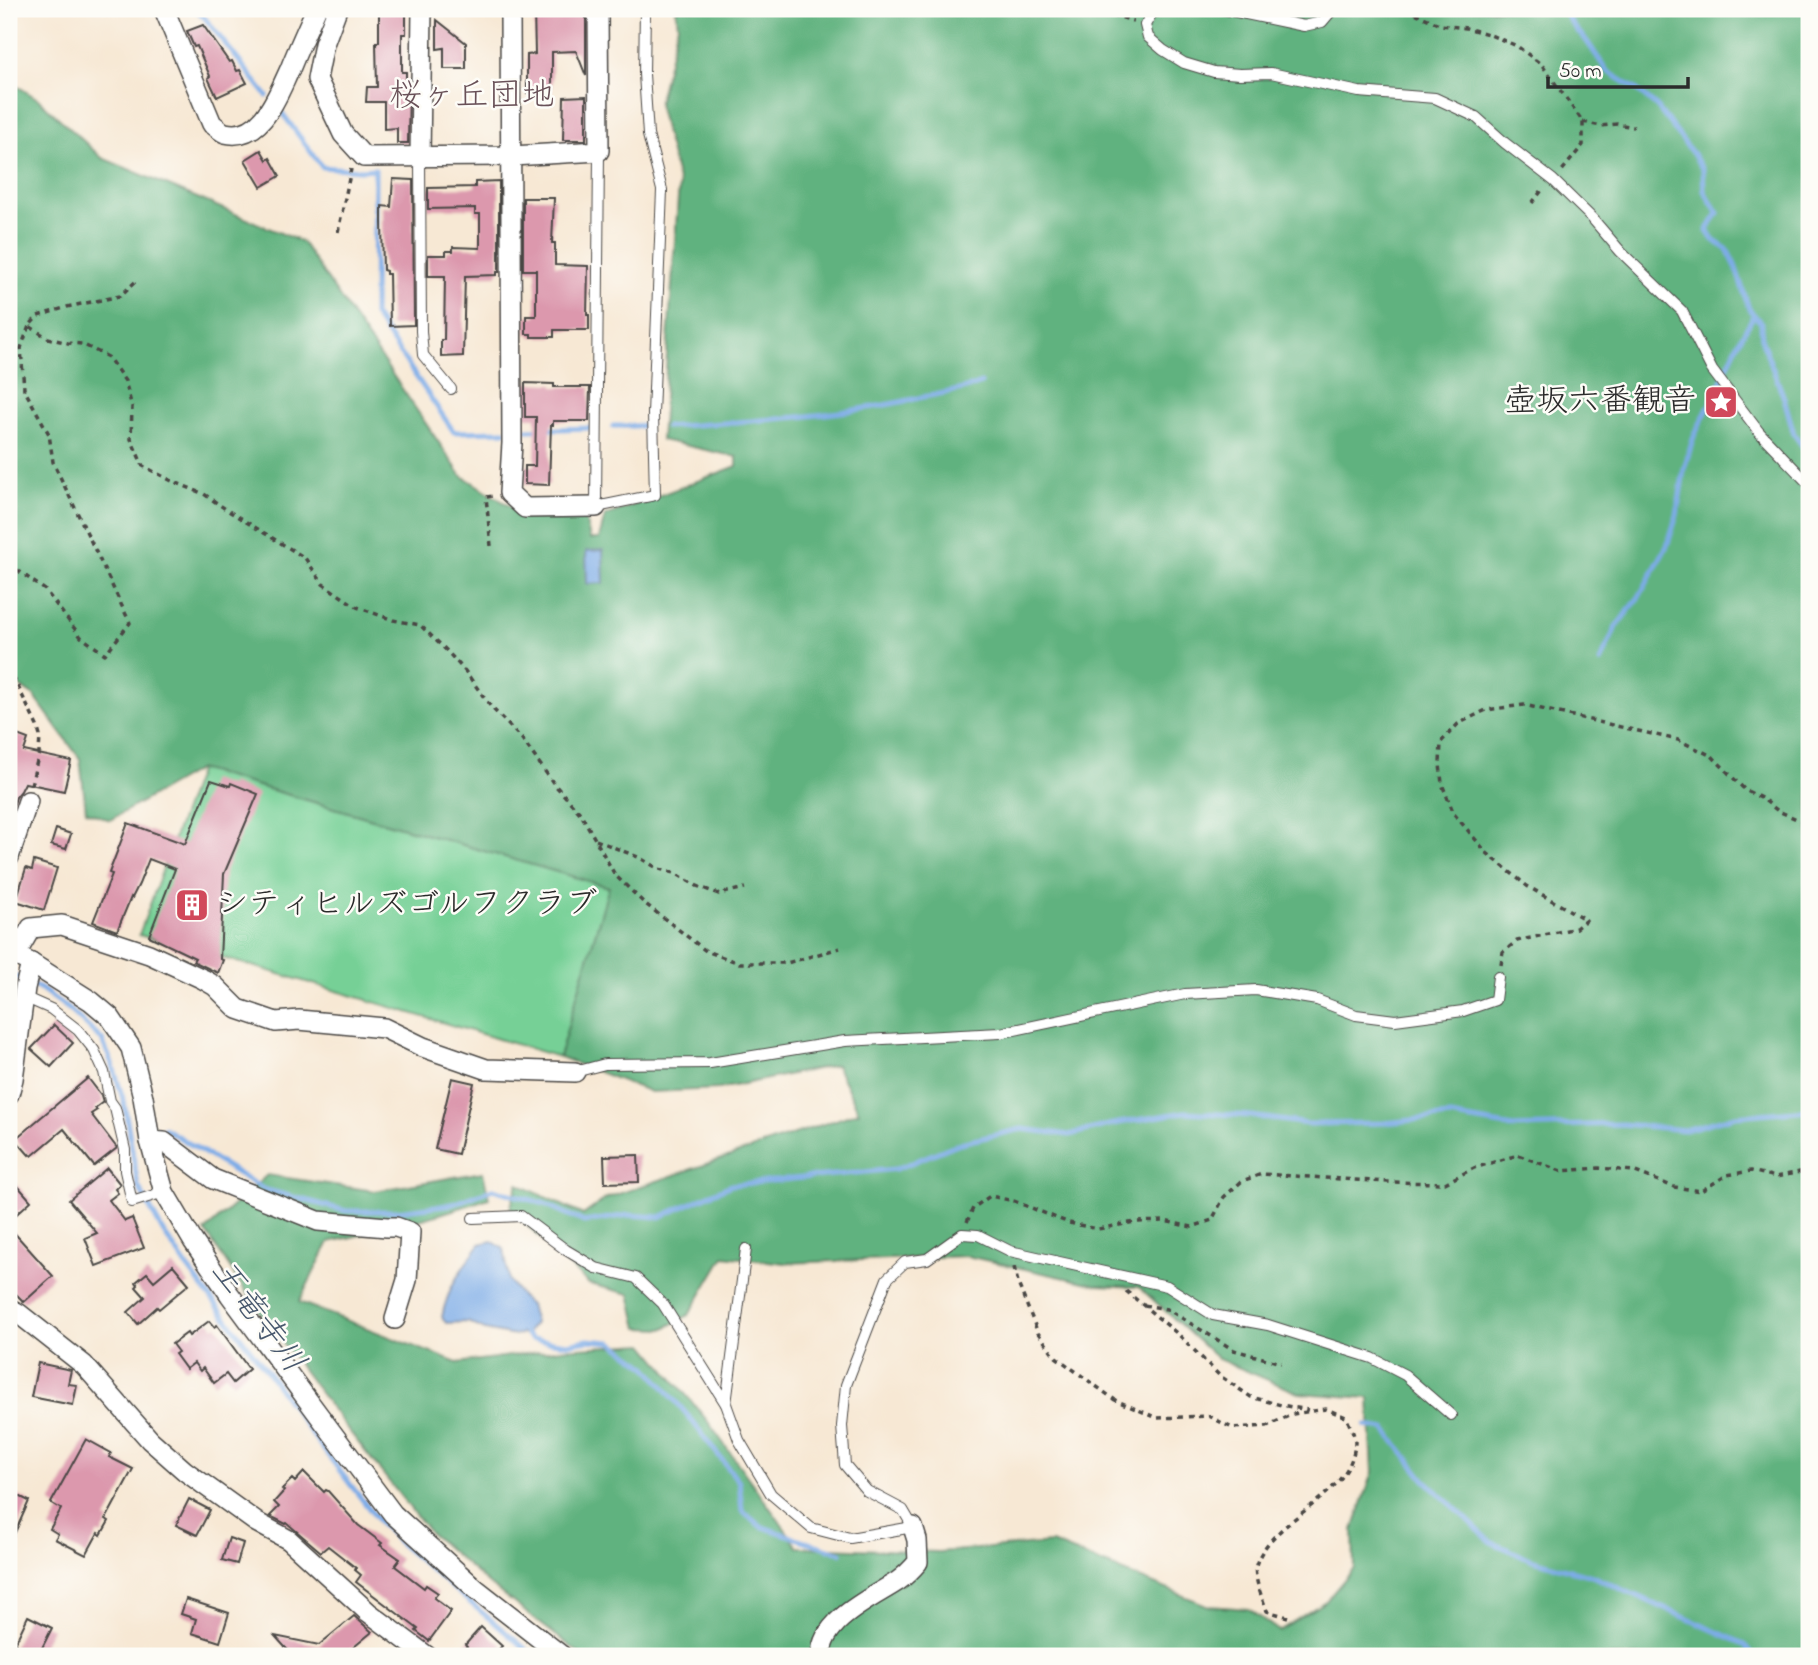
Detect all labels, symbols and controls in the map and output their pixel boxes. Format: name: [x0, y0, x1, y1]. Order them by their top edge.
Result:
scale bar: [1548, 46, 1688, 90]
text: 50 m: [1559, 57, 1602, 87]
district label: 桜ヶ丘団地: [390, 73, 555, 121]
place label: 壺坂六番観音: [1504, 379, 1696, 426]
place icon: 壺坂六番観音: [1702, 383, 1740, 421]
place label: シティヒルズゴルフクラブ: [216, 882, 597, 929]
building icon: シティヒルズゴルフクラブ: [173, 886, 211, 924]
water label: 王竜寺川: [198, 1250, 316, 1384]

